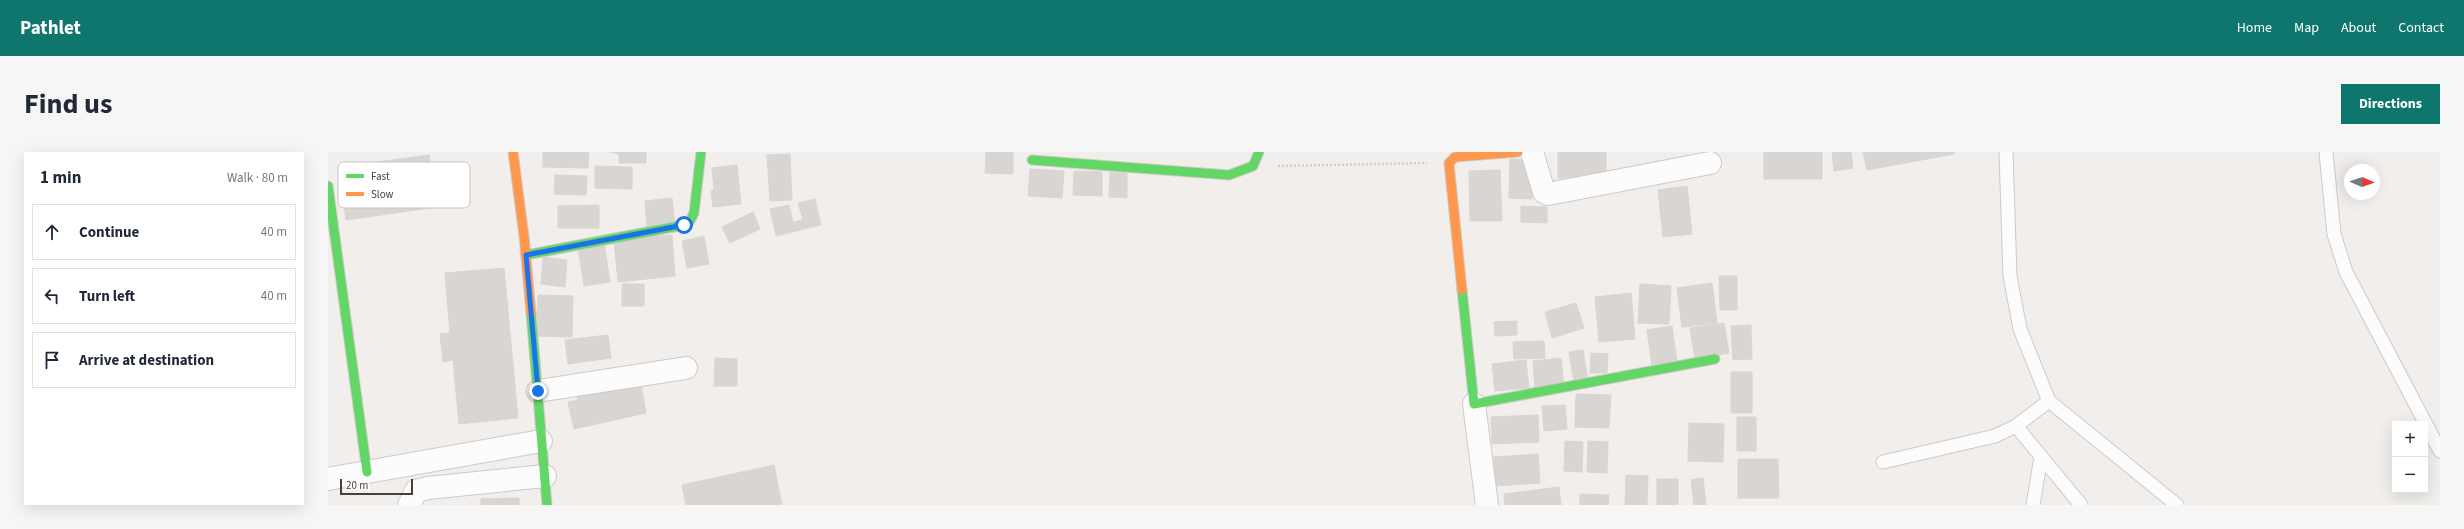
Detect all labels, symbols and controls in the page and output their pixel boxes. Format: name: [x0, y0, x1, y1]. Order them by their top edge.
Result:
text: Pathlet: [20, 15, 81, 42]
text: Home: [2237, 18, 2272, 38]
text: Map: [2294, 18, 2319, 38]
text: About: [2341, 18, 2376, 38]
text: Contact: [2398, 18, 2444, 38]
text: Find us: [24, 84, 112, 124]
button: Directions: [2341, 84, 2440, 124]
legend: [338, 162, 470, 208]
north arrow: [2344, 164, 2380, 200]
text: 1 min: [40, 166, 81, 190]
text: Walk · 80 m: [227, 169, 288, 187]
text: Fast: [371, 169, 390, 184]
text: Slow: [371, 187, 394, 202]
route start: [675, 216, 693, 234]
icon: ahead: [41, 221, 63, 243]
text: Continue: [79, 222, 139, 243]
text: 40 m: [261, 223, 287, 241]
icon: left: [41, 285, 63, 307]
text: Turn left: [79, 286, 135, 307]
text: 40 m: [261, 287, 287, 305]
icon: arrive: [41, 349, 63, 371]
text: Arrive at destination: [79, 350, 214, 371]
route end: [529, 382, 547, 400]
map controls: [2392, 421, 2428, 493]
button: +: [2392, 421, 2428, 457]
button: −: [2392, 457, 2428, 493]
scale bar: [340, 477, 413, 496]
text: 20 m: [346, 478, 368, 493]

